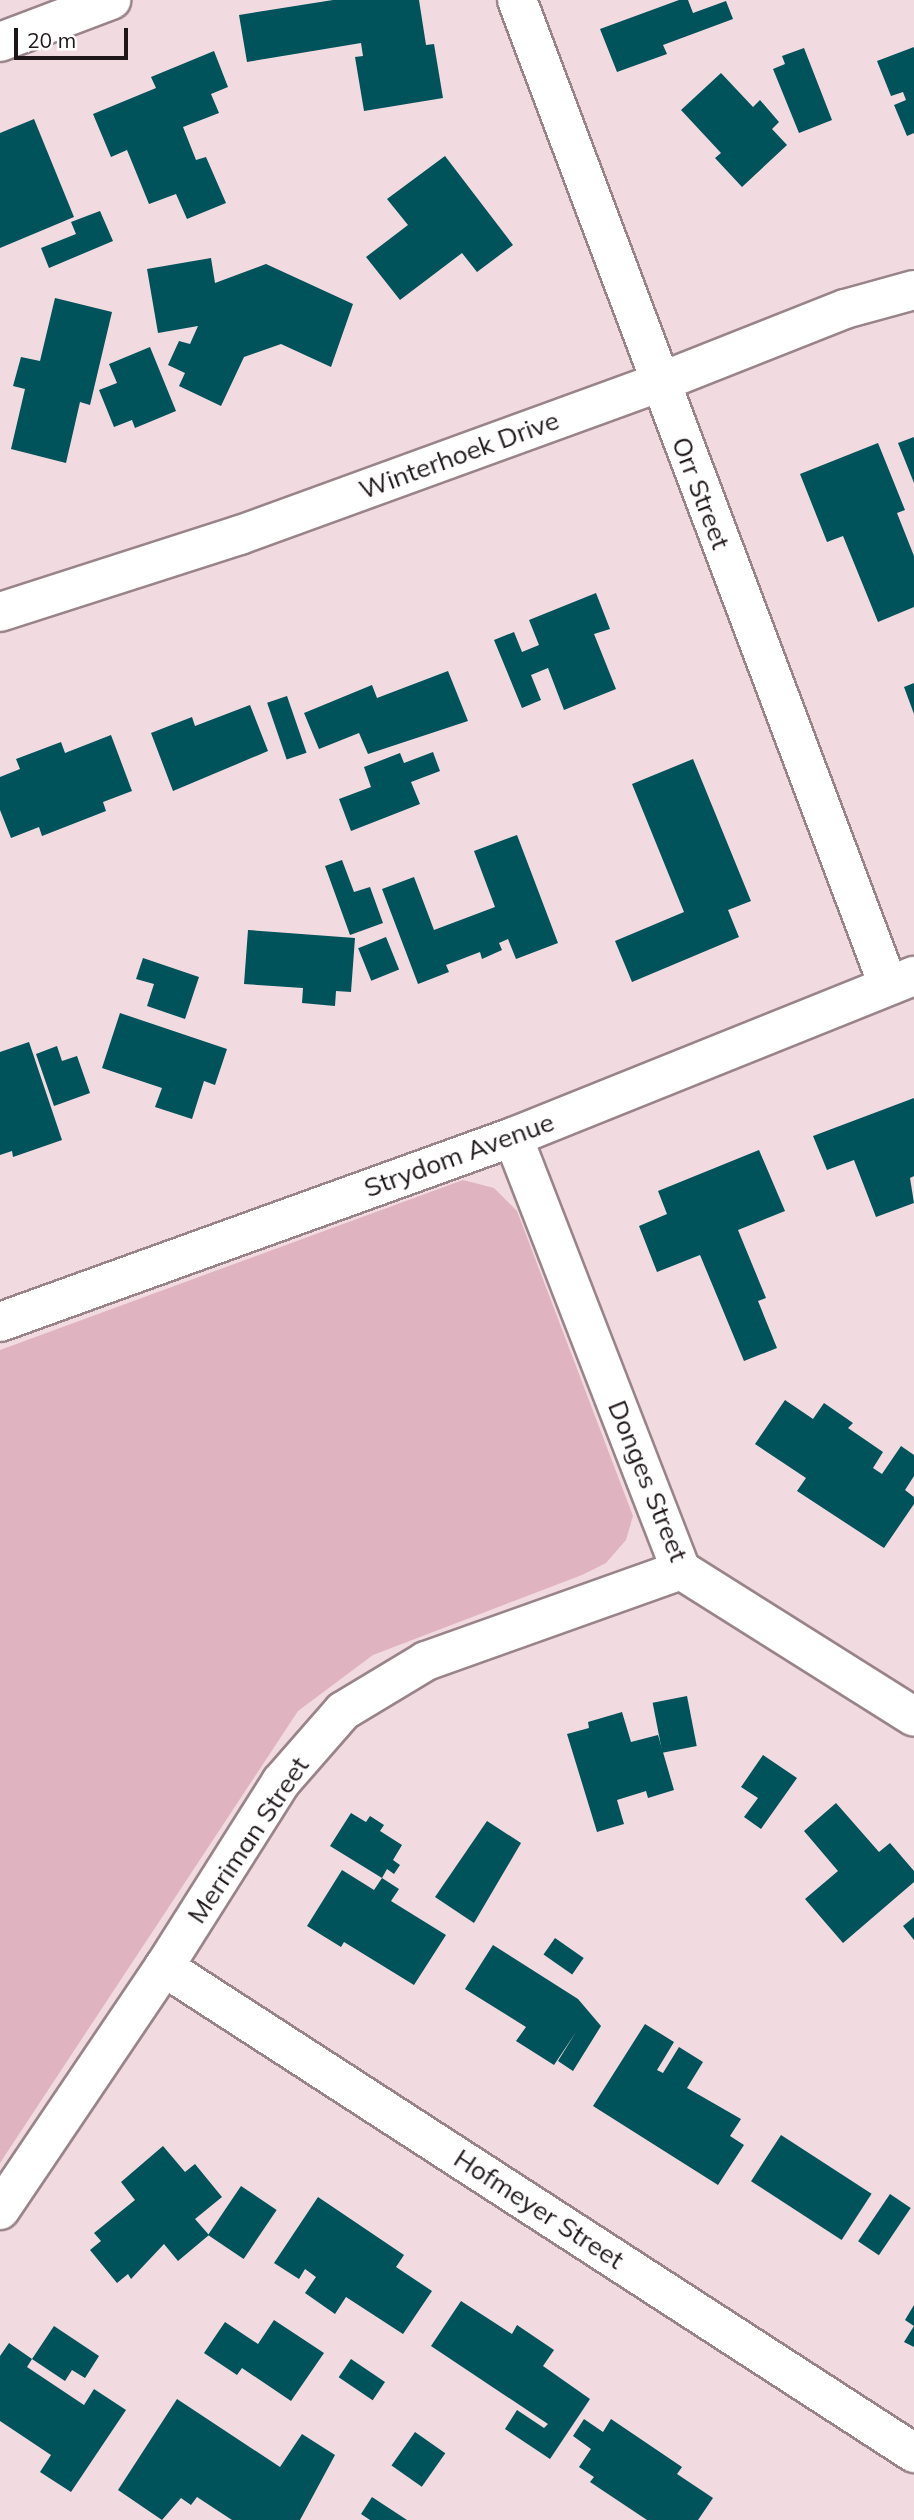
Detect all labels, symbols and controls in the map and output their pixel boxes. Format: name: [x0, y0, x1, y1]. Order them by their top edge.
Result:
scale bar: [18, 14, 131, 58]
text: 20 m: [27, 27, 76, 53]
street label: Winterhoek Drive: [355, 404, 563, 506]
street label: Orr Street: [665, 432, 737, 554]
street label: Strydom Avenue: [360, 1106, 558, 1204]
street label: Donges Street: [602, 1396, 694, 1566]
street label: Merriman Street: [181, 1751, 315, 1929]
street label: Hofmeyer Street: [448, 2143, 630, 2275]

